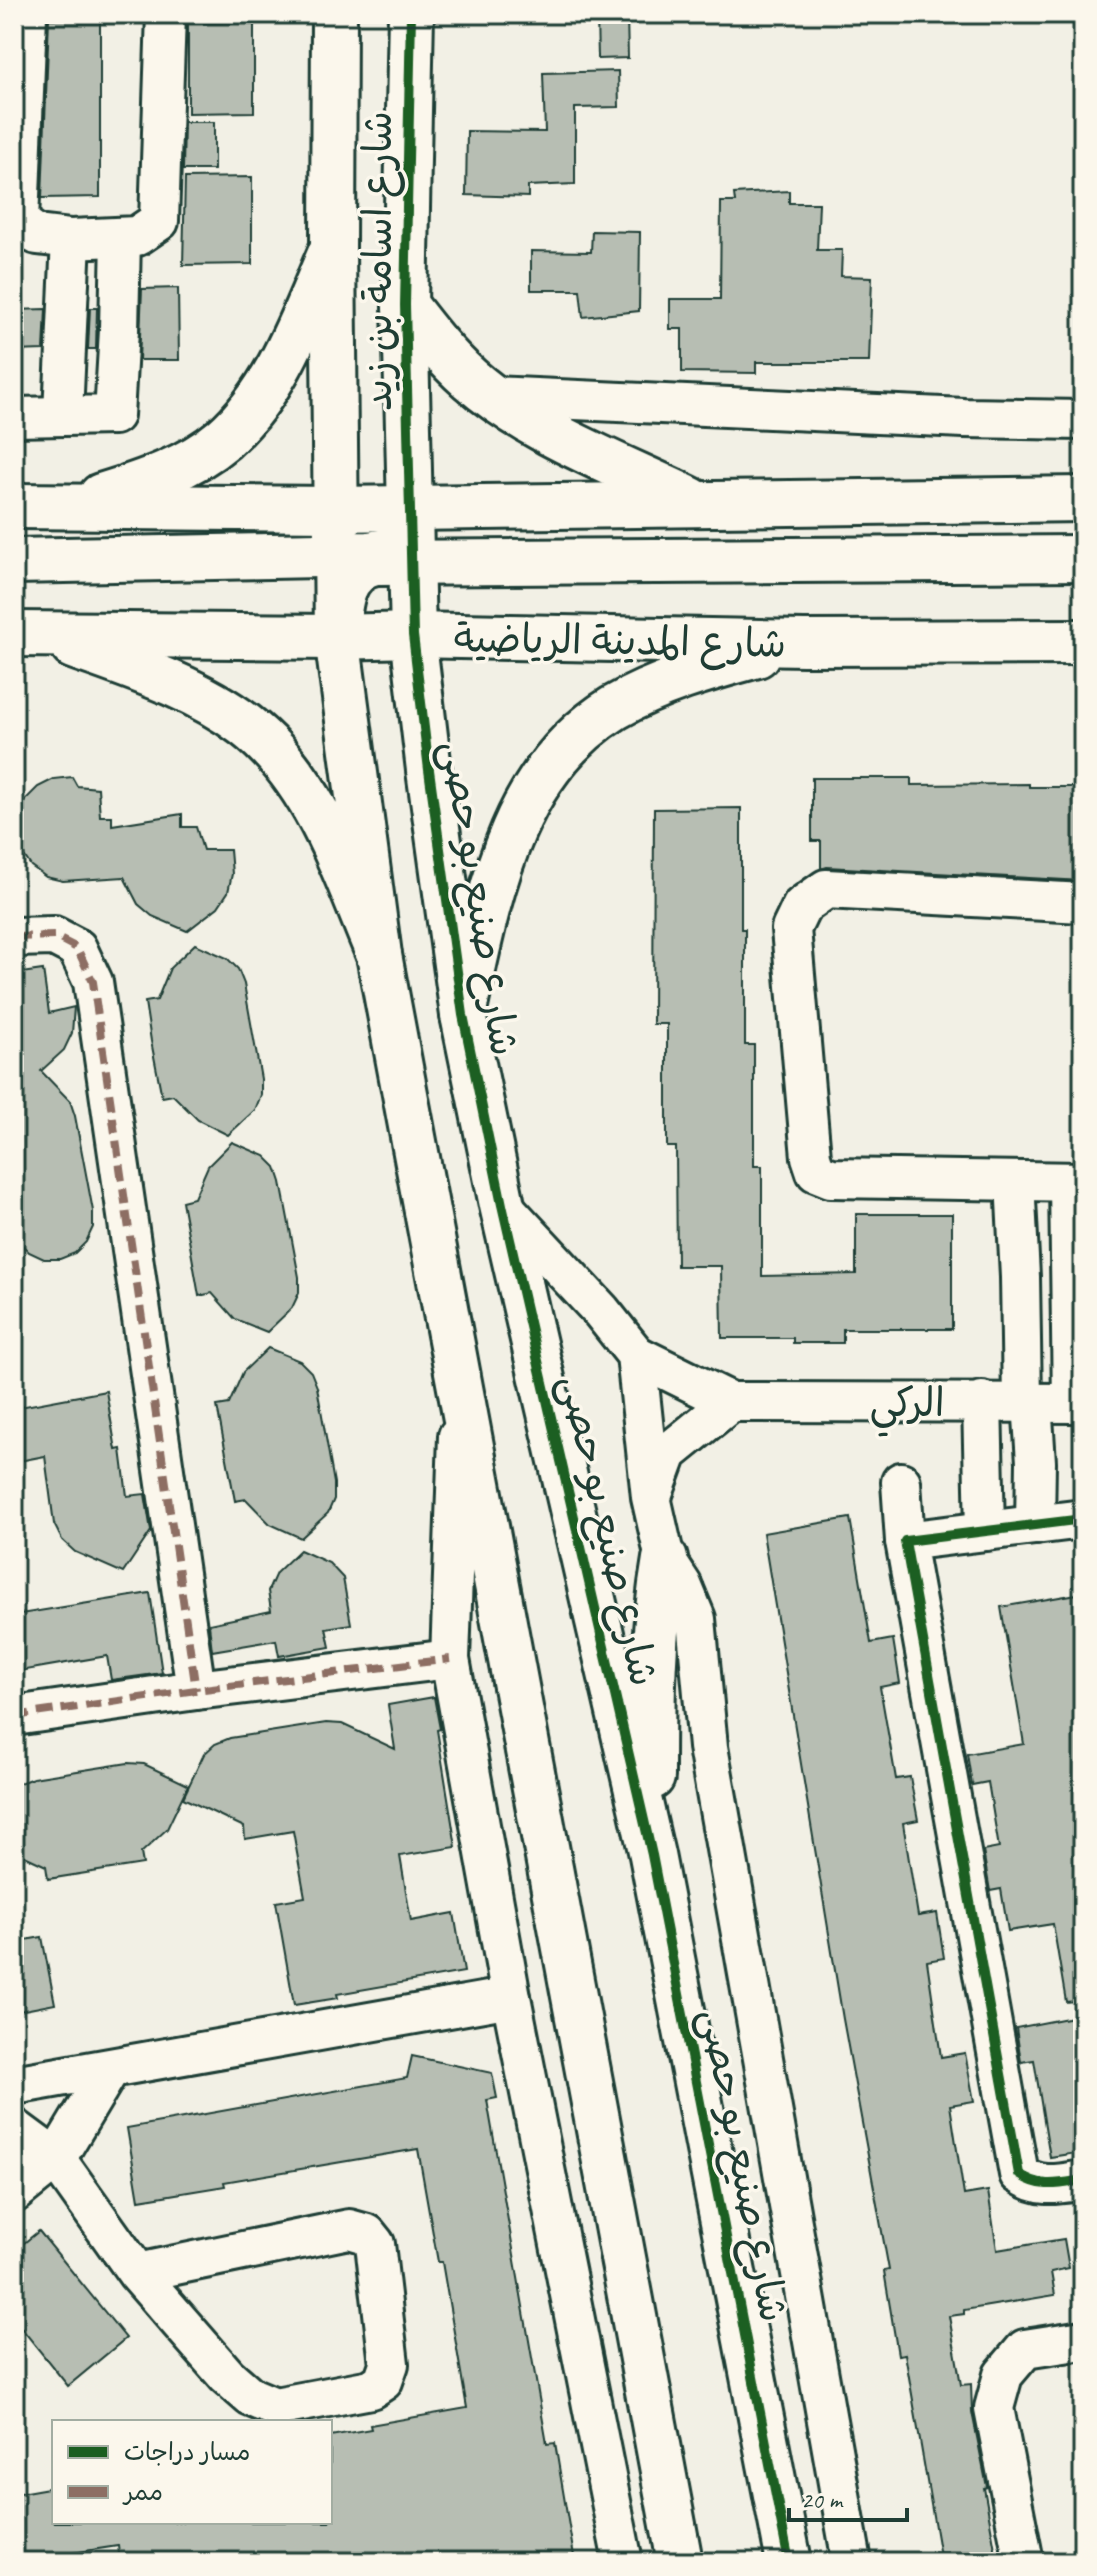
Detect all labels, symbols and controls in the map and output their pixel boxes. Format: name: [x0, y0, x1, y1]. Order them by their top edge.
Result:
street label: شارع اسامة بن زيد: [353, 111, 405, 411]
street label: شارع المدينة الرياضية: [453, 613, 787, 671]
street label: شارع صنيع بو حصى: [427, 737, 530, 1060]
street label: شارع صنيع بو حصى: [546, 1370, 669, 1692]
street label: الركي: [869, 1378, 945, 1437]
street label: شارع صنيع بو حصى: [686, 2004, 799, 2327]
legend: [52, 2420, 332, 2524]
text: مسار دراجات: [124, 2437, 250, 2467]
scale bar: [789, 2472, 907, 2522]
text: ممر: [122, 2477, 163, 2507]
text: 20 m: [801, 2485, 844, 2515]

